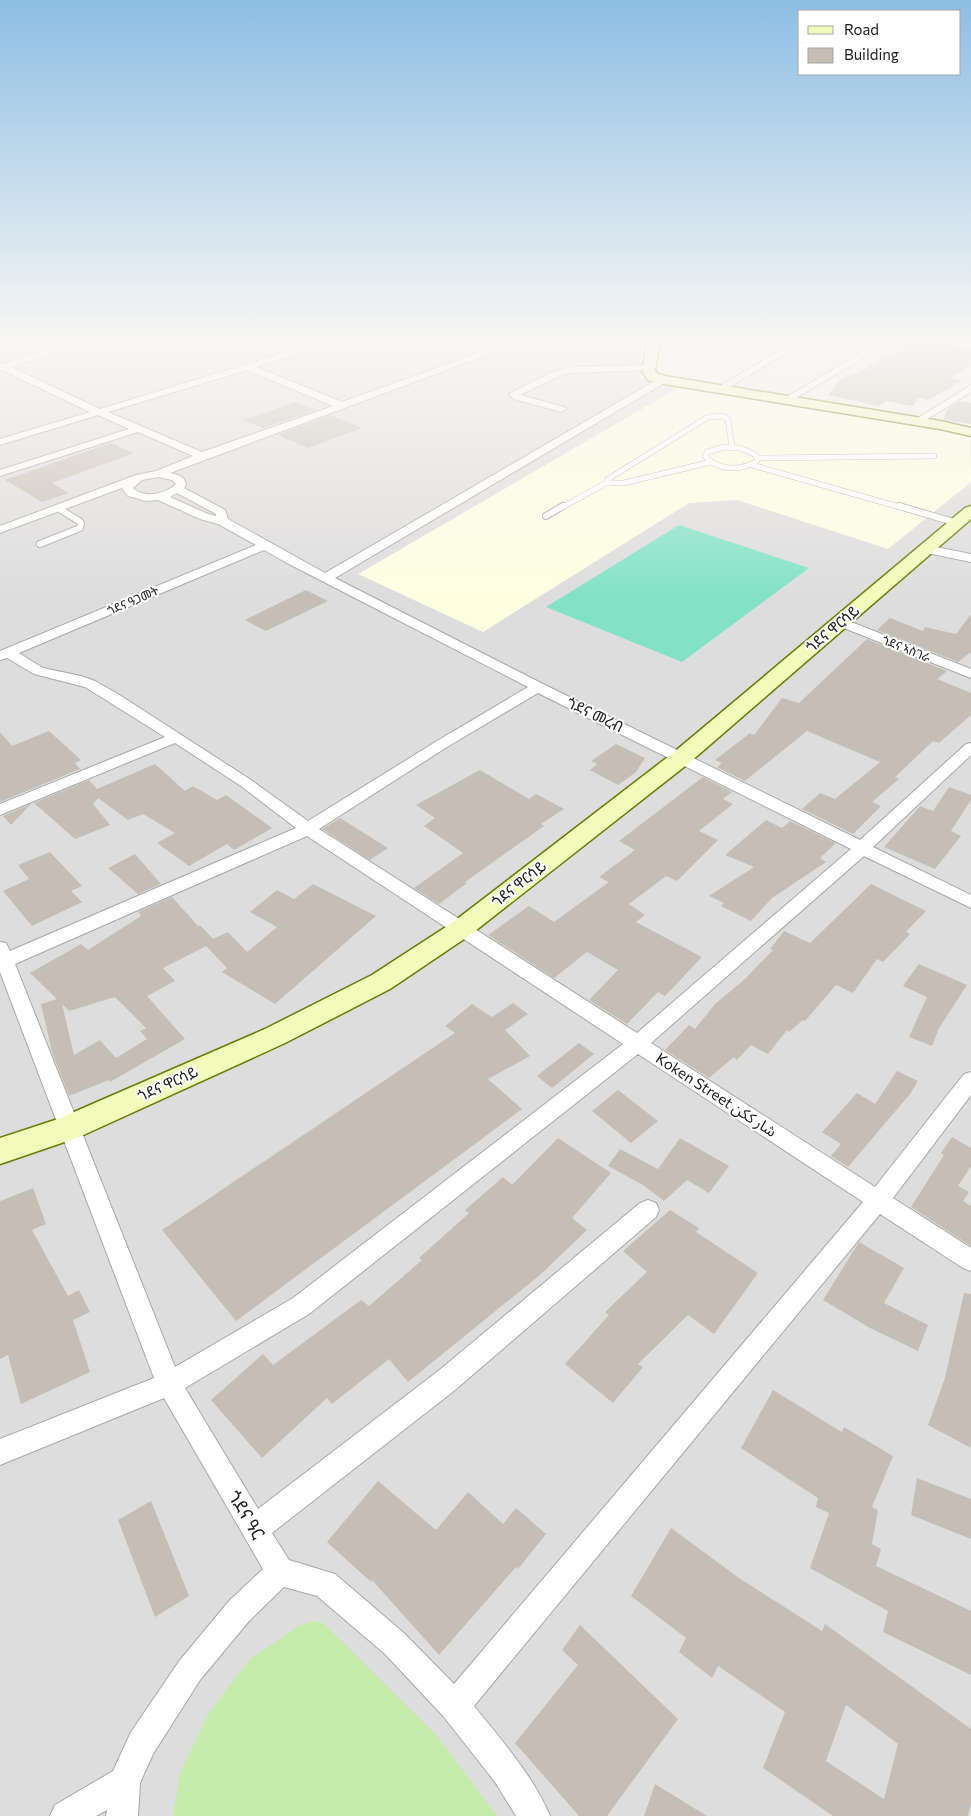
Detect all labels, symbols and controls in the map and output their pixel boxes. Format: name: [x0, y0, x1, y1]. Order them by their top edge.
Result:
legend: [798, 10, 961, 75]
text: Road: [844, 20, 879, 38]
text: Building: [844, 45, 899, 63]
street label: ጎደና ዓጋመት: [105, 583, 161, 617]
street label: ጎደና ዋርሳይ: [802, 601, 863, 656]
street label: ጎደና ኣስገራ: [880, 632, 933, 664]
street label: ጎደና መረብ: [564, 693, 627, 735]
street label: ጎደና ዋርሳይ: [487, 856, 549, 910]
street label: Koken Street شار ككن: [652, 1048, 780, 1141]
street label: ጎደና ዋርሳይ: [134, 1062, 201, 1104]
street label: ጎደና ዓር: [224, 1486, 270, 1543]

